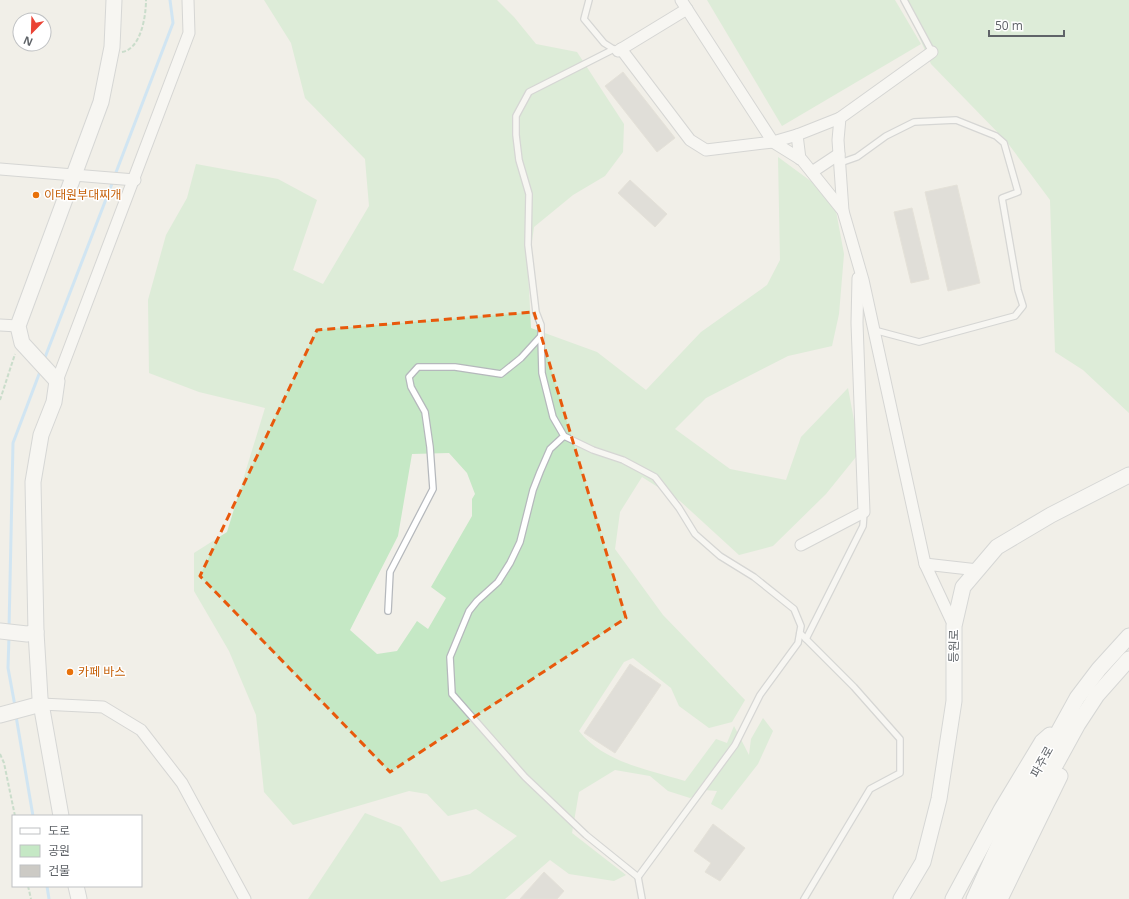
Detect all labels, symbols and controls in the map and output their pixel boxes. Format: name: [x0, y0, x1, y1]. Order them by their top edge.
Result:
north arrow: [12, 12, 52, 52]
scale bar: [989, 12, 1064, 38]
text: 50 m: [995, 17, 1023, 34]
text: N: [21, 33, 35, 50]
place label: 이태원부대찌개: [44, 186, 121, 203]
marker: 이태원부대찌개: [31, 190, 41, 200]
street label: 등원로: [945, 629, 962, 663]
place label: 카페 바스: [78, 663, 125, 680]
marker: 카페 바스: [65, 667, 75, 677]
street label: 파주로: [1026, 743, 1057, 780]
legend: [12, 815, 142, 887]
text: 도로: [48, 822, 70, 839]
text: 공원: [48, 842, 70, 859]
text: 건물: [48, 862, 70, 879]

